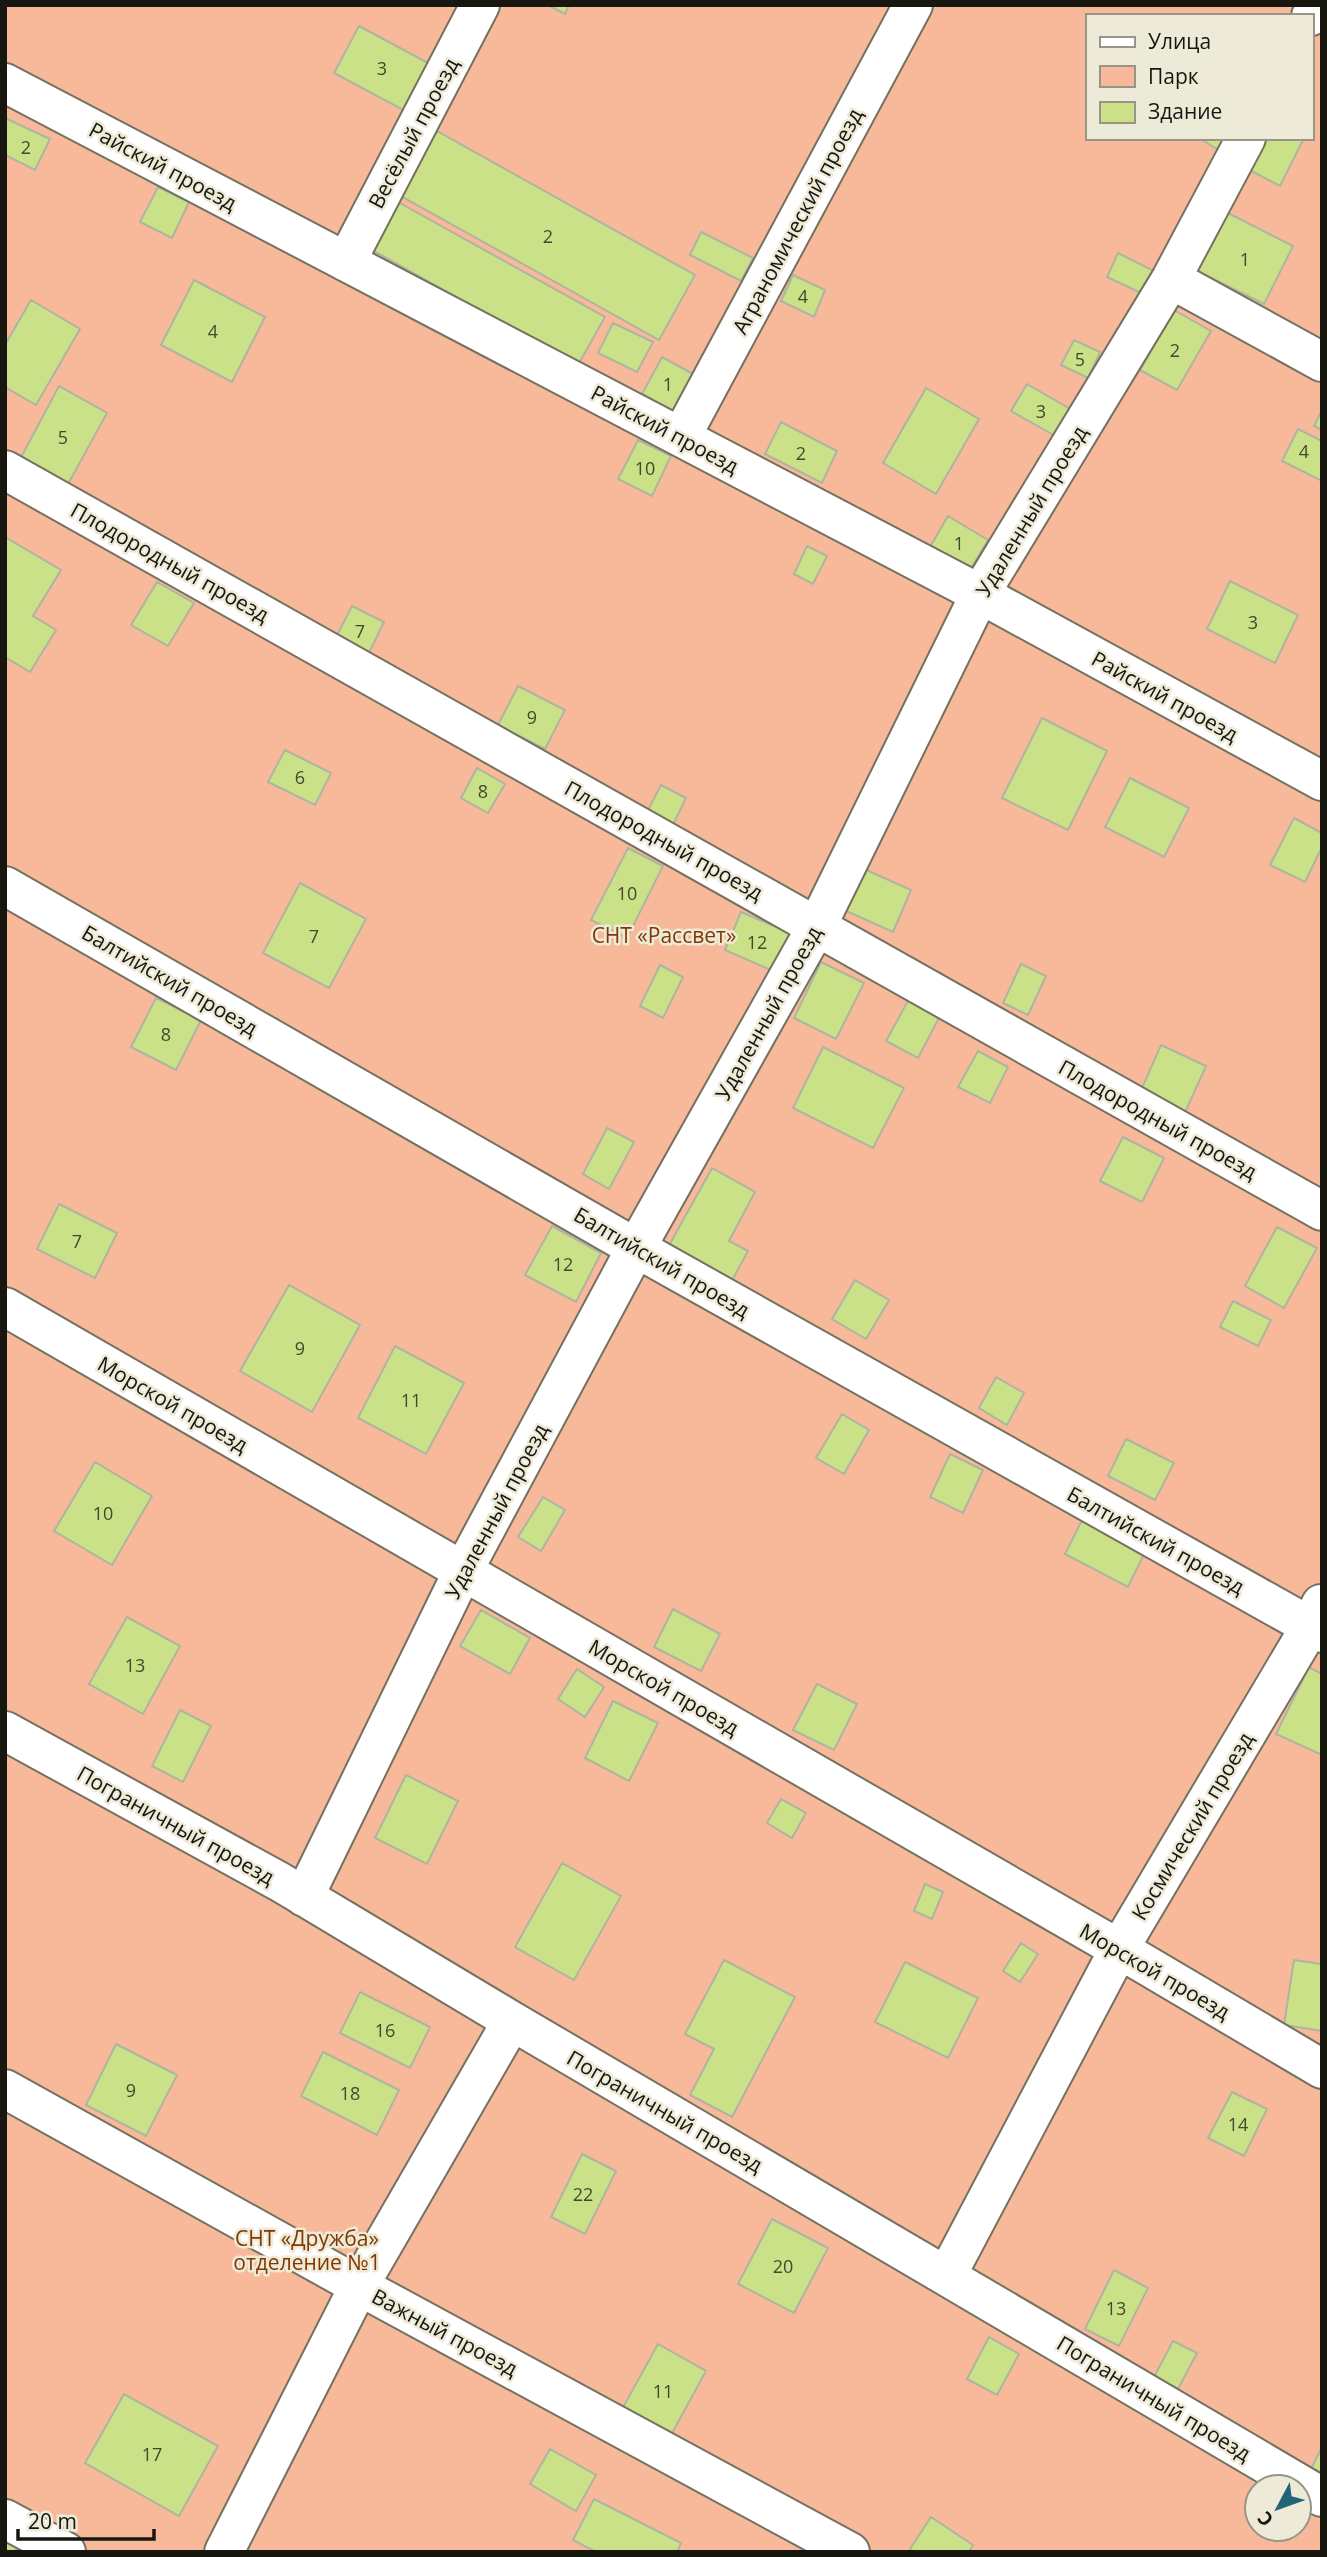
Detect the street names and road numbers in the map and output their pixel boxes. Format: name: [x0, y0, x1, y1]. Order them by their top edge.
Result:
street label: Весёлый проезд: [362, 53, 464, 213]
street label: Аграномический проезд: [726, 103, 868, 339]
street label: Райский проезд: [84, 115, 242, 217]
street label: Райский проезд: [586, 378, 744, 480]
street label: Удаленный проезд: [969, 420, 1093, 602]
street label: Плодородный проезд: [66, 496, 274, 628]
street label: Райский проезд: [1087, 644, 1243, 748]
street label: Плодородный проезд: [560, 774, 768, 906]
street label: Балтийский проезд: [77, 918, 263, 1042]
street label: Удаленный проезд: [709, 921, 827, 1105]
street label: Плодородный проезд: [1054, 1053, 1262, 1185]
street label: Балтийский проезд: [569, 1200, 755, 1324]
street label: Морской проезд: [93, 1350, 253, 1458]
street label: Удаленный проезд: [438, 1419, 554, 1603]
street label: Балтийский проезд: [1062, 1480, 1250, 1600]
street label: Морской проезд: [584, 1633, 744, 1741]
street label: Космический проезд: [1125, 1727, 1259, 1925]
street label: Пограничный проезд: [72, 1759, 280, 1891]
street label: Морской проезд: [1075, 1917, 1235, 2025]
street label: Пограничный проезд: [562, 2043, 768, 2179]
street label: Важный проезд: [367, 2282, 523, 2382]
street label: Пограничный проезд: [1052, 2329, 1256, 2467]

